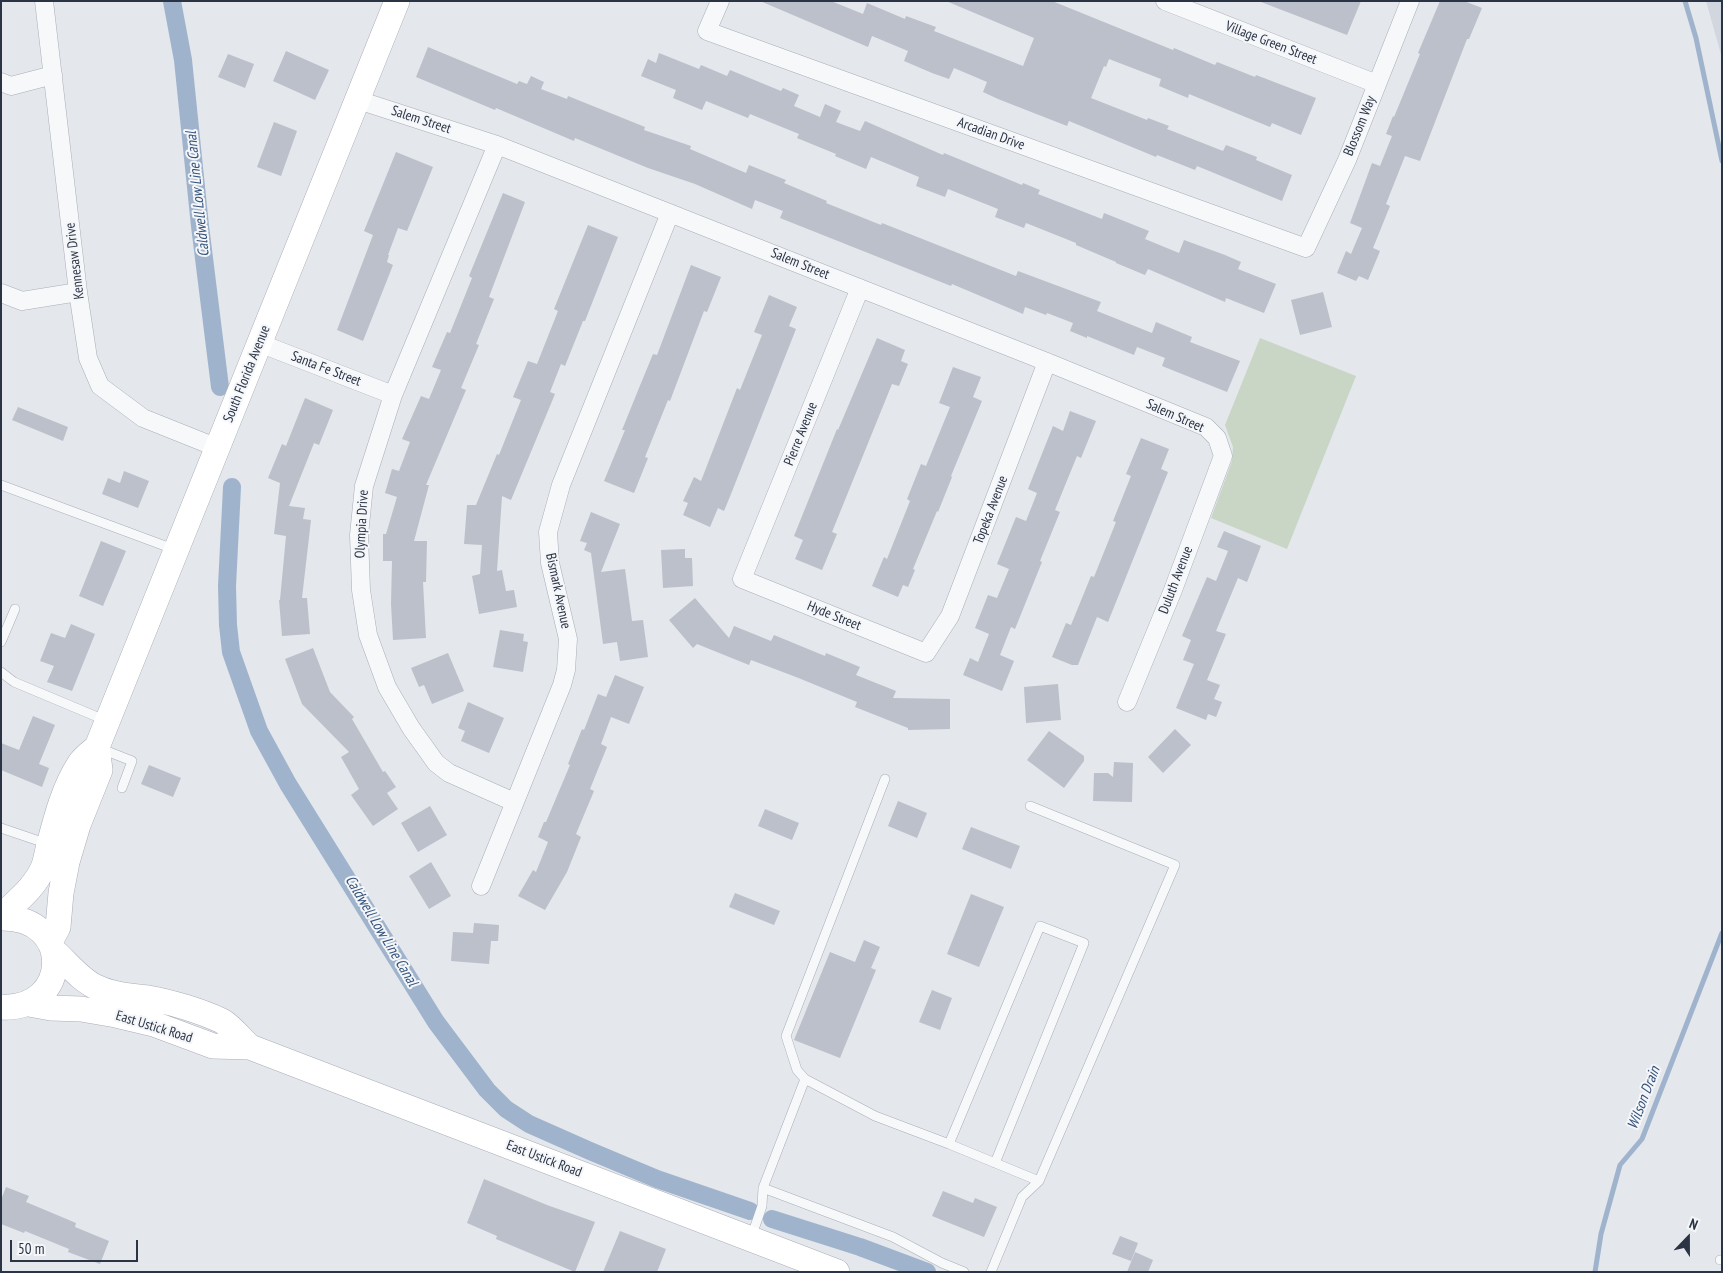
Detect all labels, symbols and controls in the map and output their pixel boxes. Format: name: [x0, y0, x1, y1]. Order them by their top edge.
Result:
street label: Village Green Street: [1223, 18, 1319, 68]
street label: Blossom Way: [1340, 94, 1380, 158]
street label: Salem Street: [389, 102, 453, 138]
street label: Arcadian Drive: [955, 114, 1027, 154]
water label: Caldwell Low Line Canal: [182, 130, 214, 258]
street label: Kennesaw Drive: [62, 222, 88, 300]
street label: Salem Street: [768, 245, 832, 283]
street label: South Florida Avenue: [220, 323, 274, 425]
street label: Santa Fe Street: [289, 348, 363, 390]
street label: Salem Street: [1143, 396, 1207, 436]
street label: Pierre Avenue: [781, 400, 821, 468]
street label: Topeka Avenue: [970, 473, 1012, 547]
street label: Olympia Drive: [352, 489, 372, 559]
street label: Duluth Avenue: [1155, 544, 1197, 616]
street label: Bismark Avenue: [542, 552, 574, 630]
street label: Hyde Street: [805, 598, 863, 634]
water label: Caldwell Low Line Canal: [341, 872, 421, 990]
street label: East Ustick Road: [114, 1007, 194, 1047]
water label: Wilson Drain: [1624, 1064, 1664, 1132]
street label: East Ustick Road: [504, 1137, 584, 1181]
north arrow: [1663, 1213, 1713, 1263]
text: N: [1687, 1214, 1700, 1234]
scale bar: [12, 1230, 140, 1262]
text: 50 m: [18, 1239, 44, 1258]

